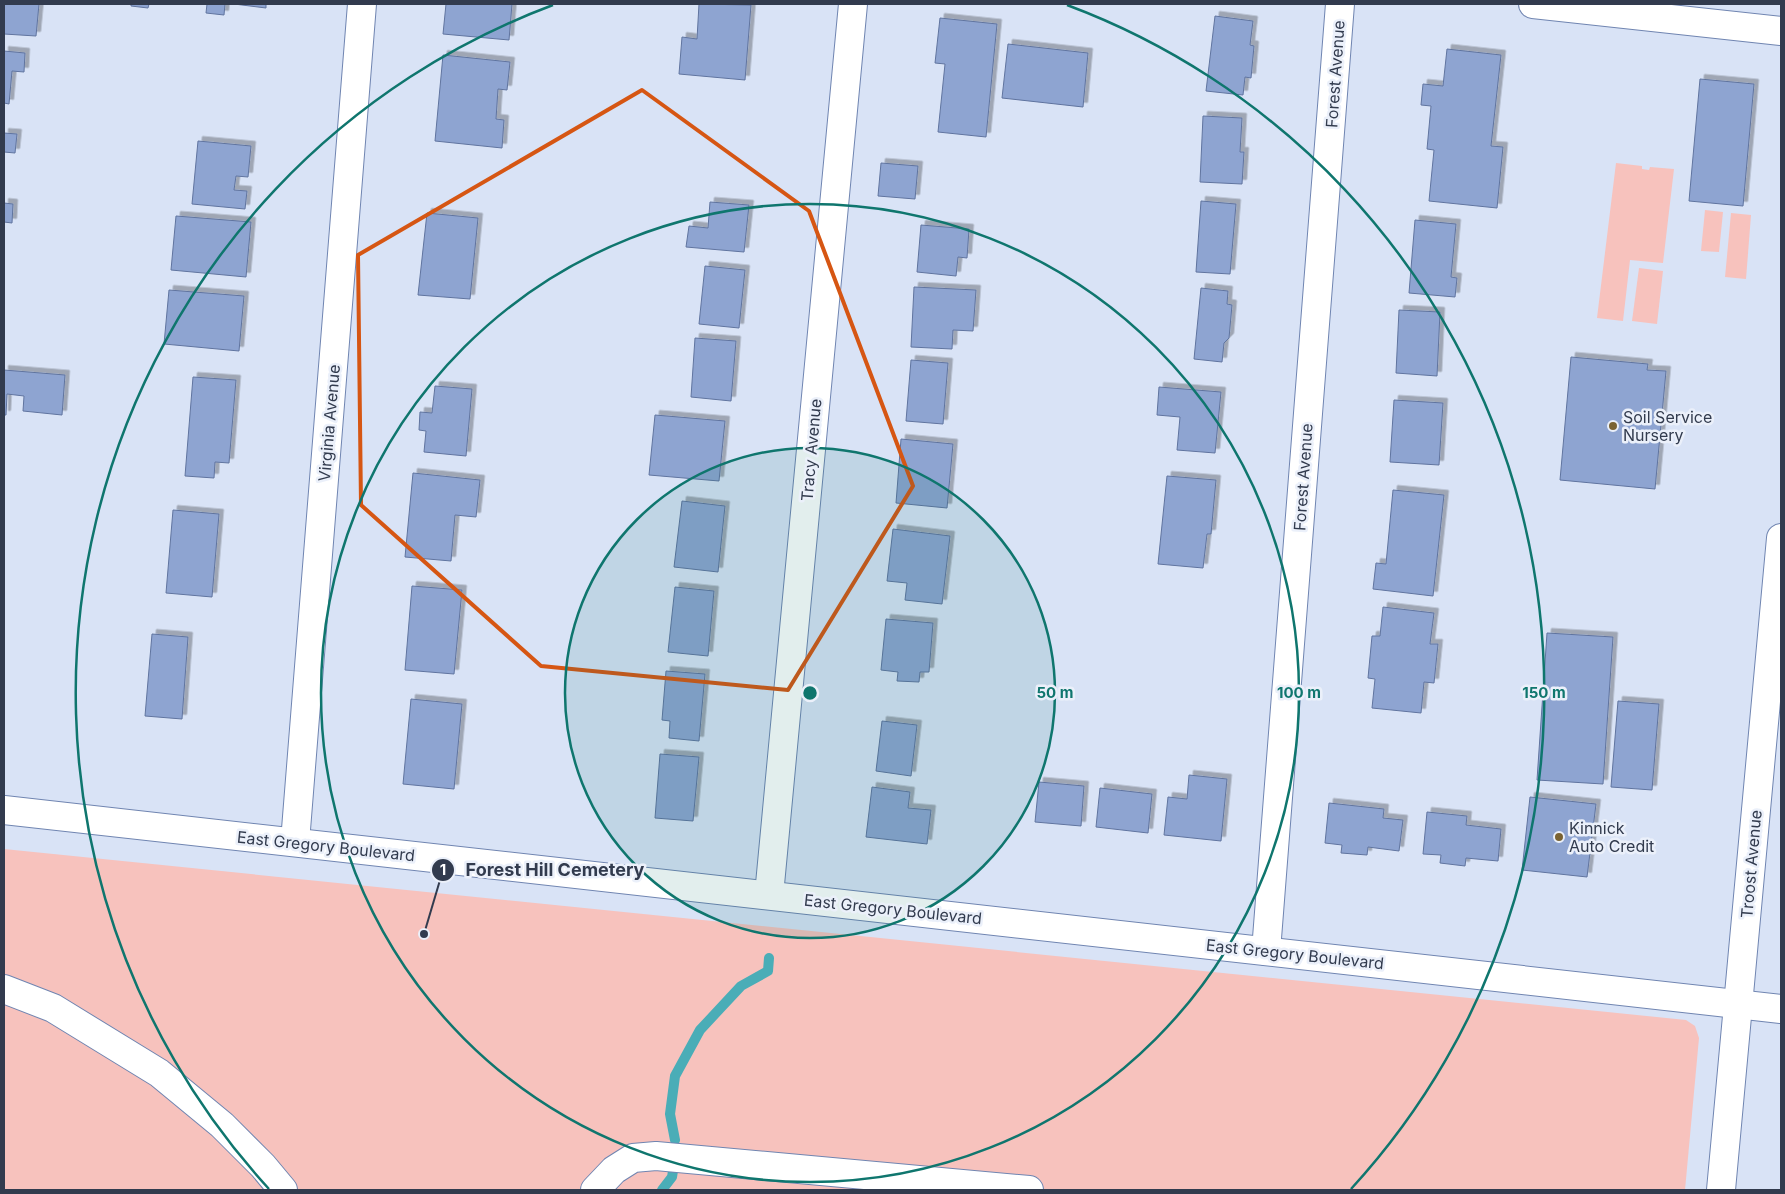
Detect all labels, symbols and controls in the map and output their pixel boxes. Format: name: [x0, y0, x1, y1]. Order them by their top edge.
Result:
street label: Forest Avenue: [1321, 19, 1349, 129]
street label: Virginia Avenue: [314, 364, 344, 482]
street label: Tracy Avenue: [797, 398, 825, 502]
place label: Soil Service Nursery: [1623, 407, 1712, 445]
marker: Soil Service Nursery: [1607, 420, 1619, 432]
street label: Forest Avenue: [1289, 422, 1317, 532]
text: 50 m: [1037, 683, 1073, 702]
text: 100 m: [1277, 683, 1321, 702]
text: 150 m: [1522, 683, 1566, 702]
centre of rings: [801, 684, 819, 702]
street label: Troost Avenue: [1736, 809, 1766, 919]
place label: Kinnick Auto Credit: [1569, 818, 1654, 856]
street label: East Gregory Boulevard: [236, 827, 416, 865]
marker: Kinnick Auto Credit: [1553, 831, 1565, 843]
callout: Forest Hill Cemetery: [431, 854, 655, 887]
text: Forest Hill Cemetery: [466, 859, 645, 880]
text: 1: [440, 860, 446, 879]
street label: East Gregory Boulevard: [803, 890, 983, 928]
street label: East Gregory Boulevard: [1205, 935, 1385, 973]

